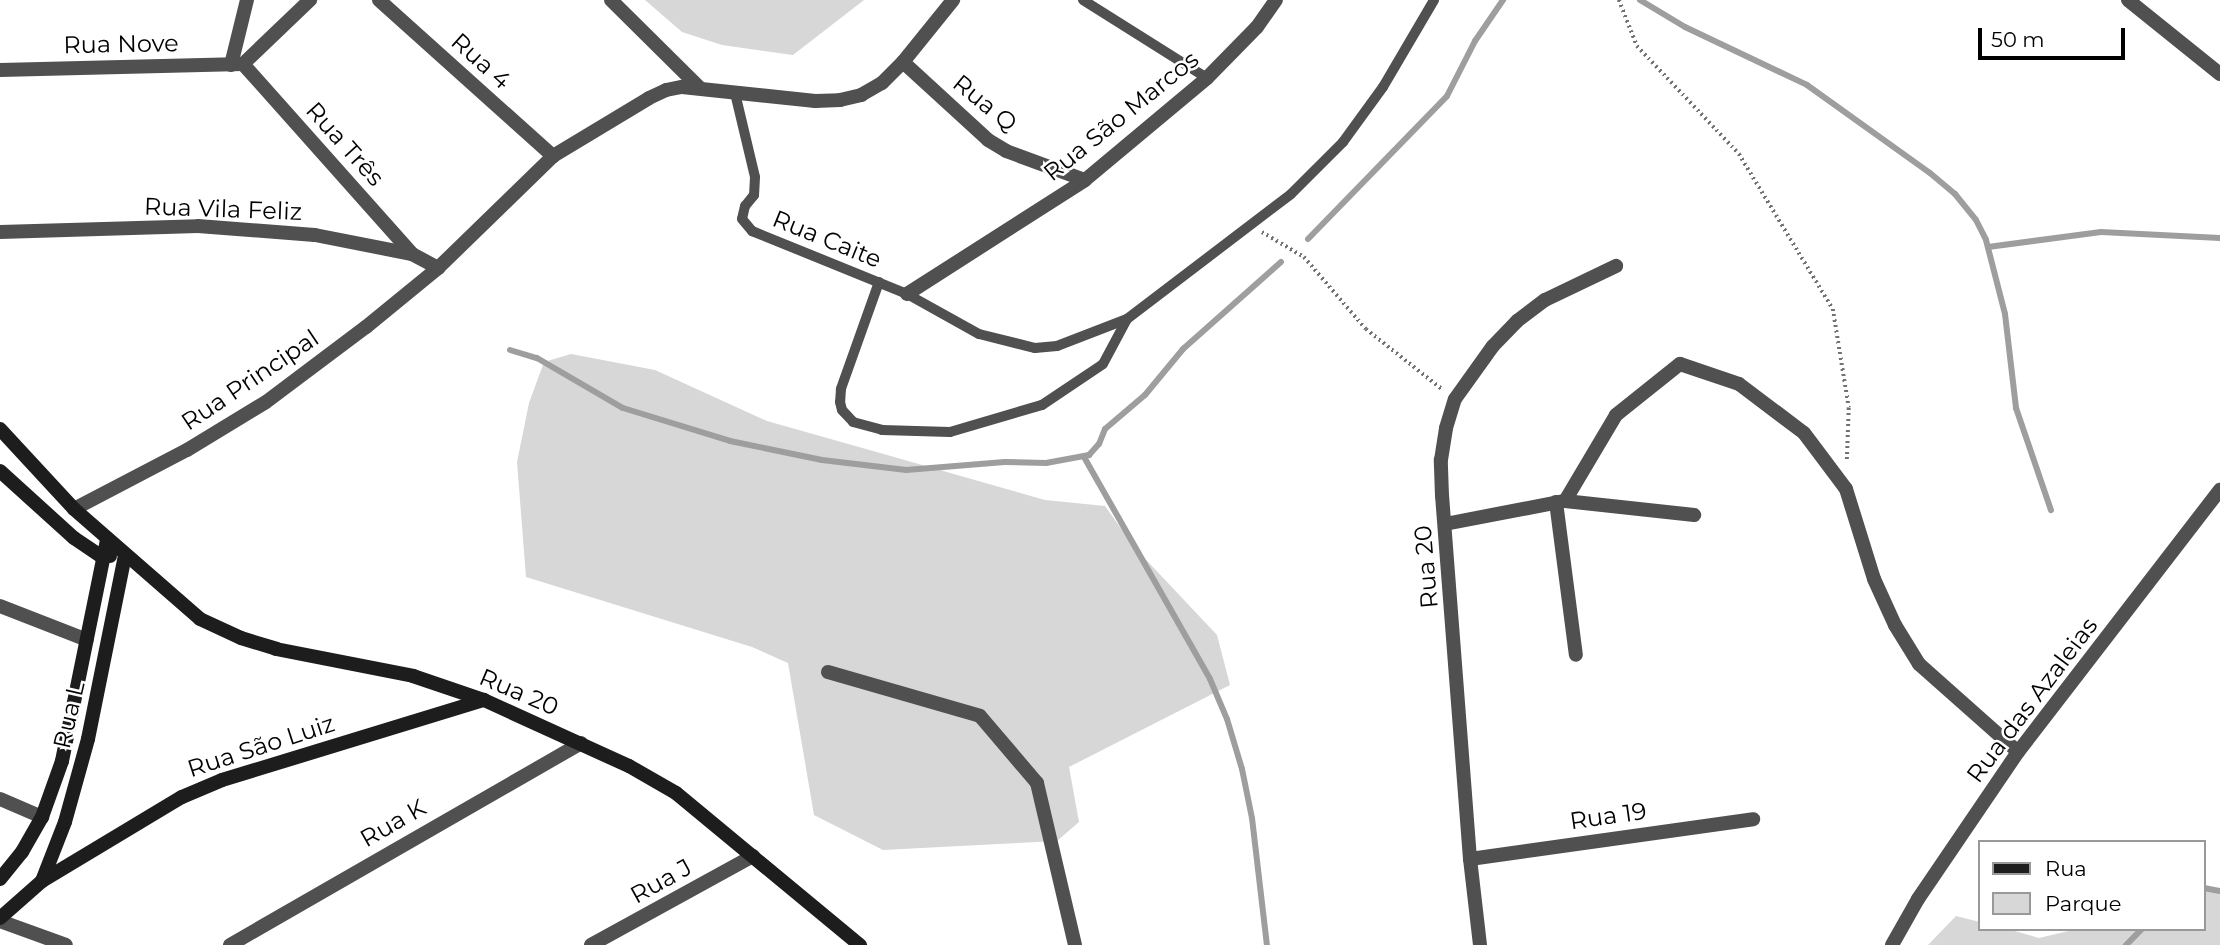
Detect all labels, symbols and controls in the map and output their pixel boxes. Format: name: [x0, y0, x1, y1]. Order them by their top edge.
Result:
scale bar: [1982, 14, 2129, 58]
street label: Rua 4: [445, 27, 517, 95]
text: 50 m: [1991, 27, 2045, 52]
street label: Rua Nove: [63, 29, 179, 59]
street label: Rua São Marcos: [1038, 45, 1204, 187]
street label: Rua Q: [947, 69, 1023, 137]
street label: Rua Três: [300, 96, 390, 192]
street label: Rua Vila Feliz: [144, 192, 302, 226]
street label: Rua Caite: [768, 204, 886, 274]
street label: Rua Principal: [176, 324, 324, 436]
street label: Rua 20: [1408, 524, 1444, 610]
street label: Rua das Azaleias: [1961, 612, 2103, 788]
street label: Rua 20: [475, 662, 563, 722]
street label: Rua L: [47, 679, 91, 751]
street label: Rua São Luiz: [184, 709, 338, 783]
street label: Rua K: [355, 793, 431, 853]
street label: Rua 19: [1568, 796, 1648, 836]
legend: [1979, 840, 2206, 931]
street label: Rua J: [625, 852, 697, 910]
text: Rua: [2045, 856, 2087, 881]
text: Parque: [2045, 891, 2121, 916]

